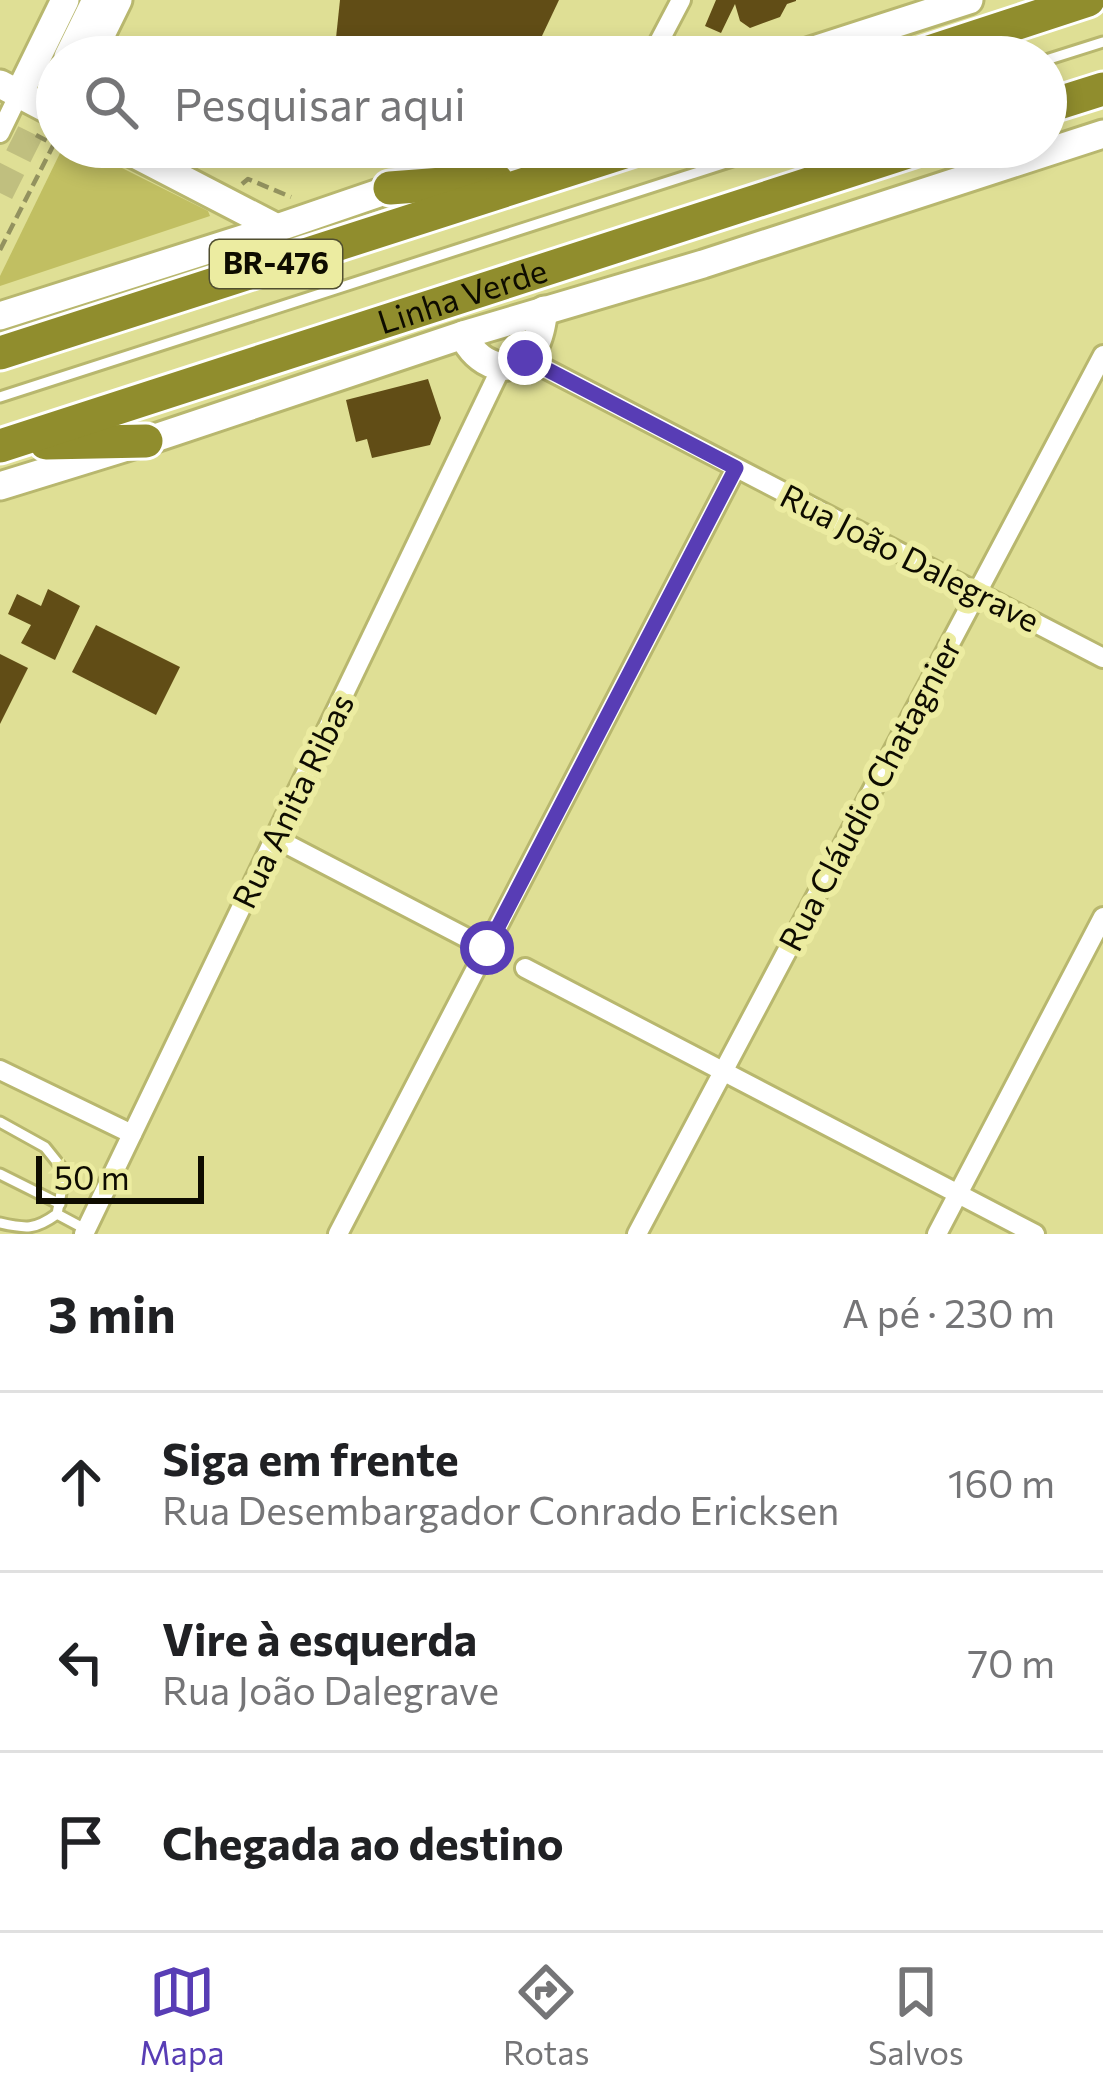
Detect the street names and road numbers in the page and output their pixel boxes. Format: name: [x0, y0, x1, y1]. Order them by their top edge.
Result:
road number: BR-476: [210, 240, 342, 288]
street label: Linha Verde: [372, 248, 552, 341]
street label: Rua João Dalegrave: [774, 474, 1047, 640]
street label: Rua Cláudio Chatagnier: [769, 629, 969, 957]
street label: Rua Anita Ribas: [222, 686, 361, 914]

